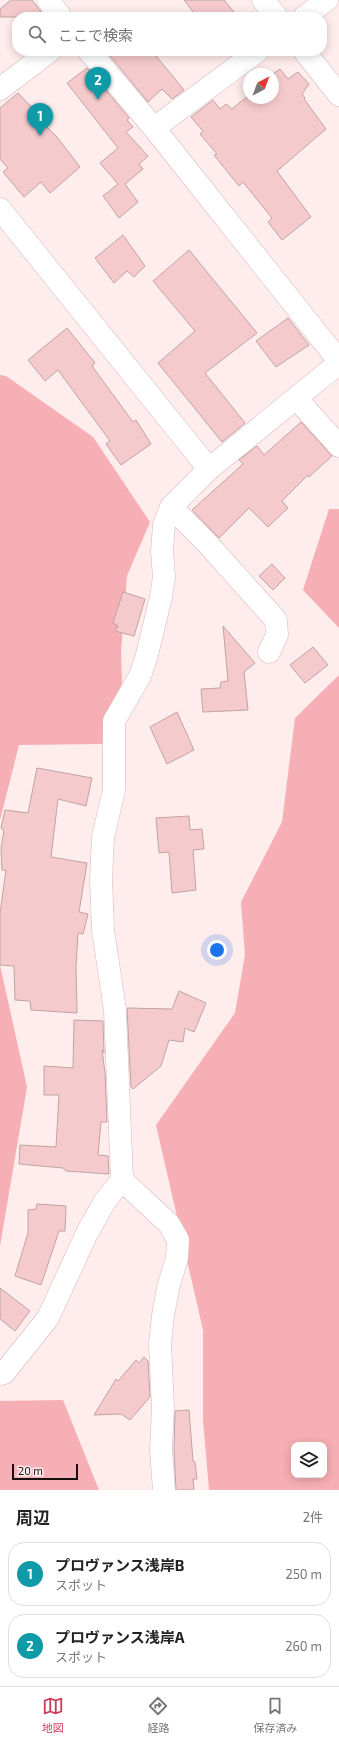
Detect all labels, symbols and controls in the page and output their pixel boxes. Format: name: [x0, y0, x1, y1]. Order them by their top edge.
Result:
search box: [12, 12, 327, 56]
icon: search: [26, 23, 48, 45]
text: ここで検索: [58, 26, 133, 44]
pin: 2: [85, 67, 111, 100]
north arrow: [243, 68, 279, 104]
pin: 1: [27, 103, 53, 136]
your location: [207, 940, 227, 960]
map controls: [291, 1442, 327, 1478]
button: layers: [291, 1442, 327, 1478]
scale bar: [12, 1462, 78, 1481]
text: 20 m: [18, 1464, 43, 1477]
text: 周辺: [16, 1507, 50, 1527]
text: 2件: [303, 1509, 323, 1525]
text: プロヴァンス浅岸B: [55, 1556, 184, 1574]
text: 1: [27, 1566, 33, 1582]
text: 250 m: [286, 1566, 322, 1582]
text: スポット: [55, 1577, 107, 1593]
text: プロヴァンス浅岸A: [55, 1628, 185, 1646]
text: 2: [26, 1638, 34, 1654]
text: 260 m: [285, 1638, 322, 1654]
text: スポット: [55, 1649, 107, 1665]
tab: 地図: [42, 1695, 64, 1735]
tab: 経路: [147, 1695, 169, 1735]
tab: 保存済み: [253, 1695, 297, 1735]

